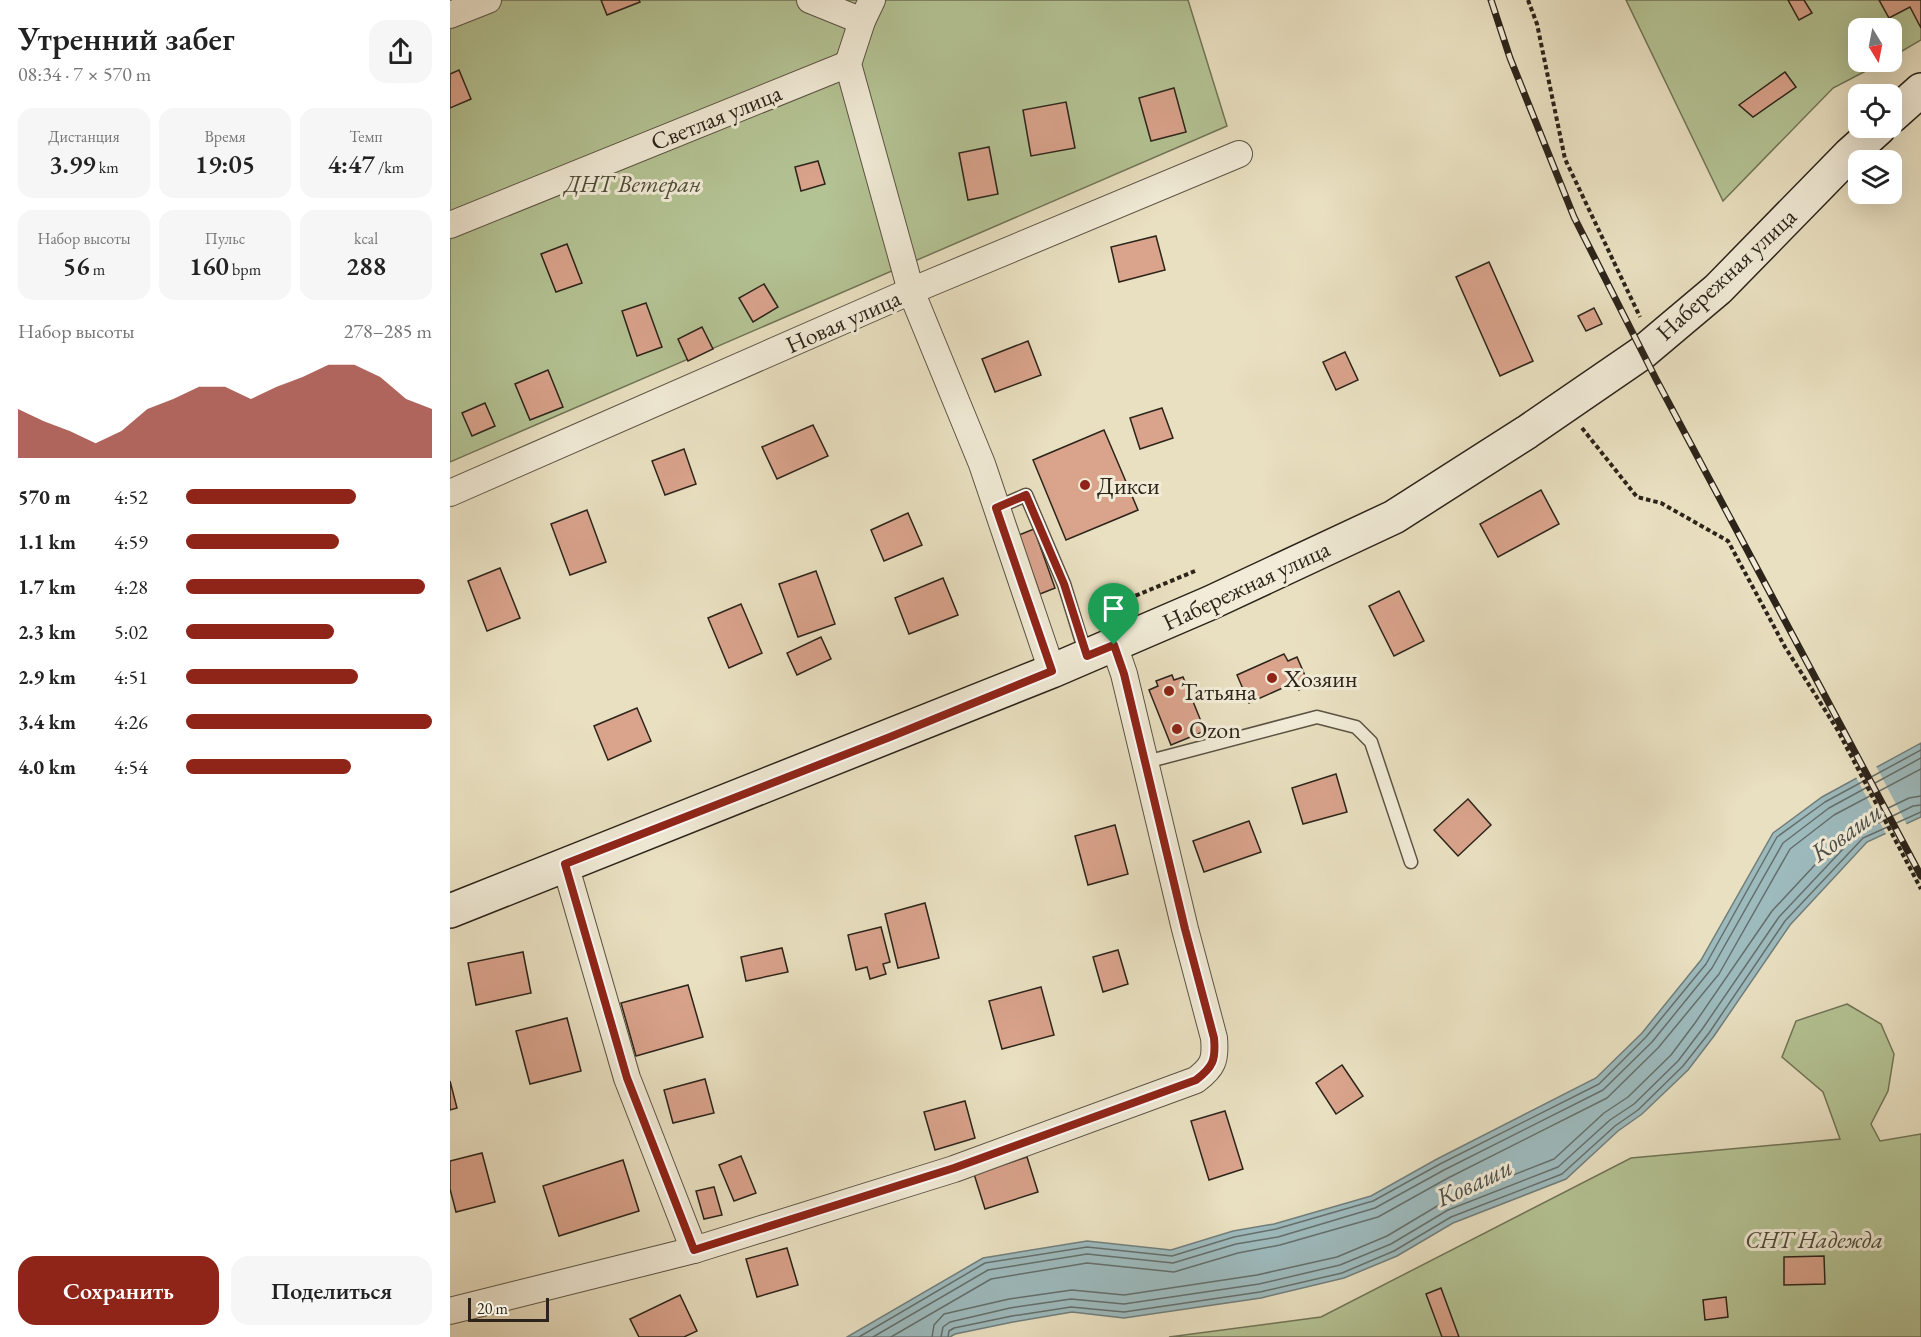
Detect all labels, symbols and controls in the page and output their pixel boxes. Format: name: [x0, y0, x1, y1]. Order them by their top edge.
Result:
text: Утренний забег: [18, 17, 235, 60]
north arrow: [1848, 18, 1902, 72]
map controls: [1848, 18, 1902, 204]
button: share: [369, 20, 432, 83]
text: 08:34 · 7 × 570 m: [18, 61, 151, 87]
street label: Светлая улица: [646, 77, 786, 157]
button: locate: [1848, 84, 1902, 138]
text: Дистанция: [48, 126, 120, 147]
text: Время: [204, 126, 246, 147]
text: Темп: [349, 126, 383, 147]
text: 3.99: [49, 147, 96, 181]
text: 19:05: [195, 147, 255, 181]
text: 4:47: [328, 147, 375, 181]
button: layers: [1848, 150, 1902, 204]
text: km: [96, 157, 119, 178]
text: /km: [375, 157, 404, 178]
park label: ДНТ Ветеран: [563, 168, 701, 199]
street label: Набережная улица: [1649, 201, 1803, 347]
text: Набор высоты: [37, 228, 131, 249]
text: Пульс: [205, 228, 245, 249]
text: kcal: [354, 228, 378, 249]
text: 56: [63, 249, 90, 283]
text: 160: [189, 249, 229, 283]
text: 288: [346, 249, 386, 283]
text: m: [90, 259, 105, 280]
text: bpm: [229, 259, 261, 280]
street label: Новая улица: [781, 282, 906, 360]
text: Набор высоты: [18, 318, 134, 344]
text: 278–285 m: [344, 318, 432, 344]
place label: Дикси: [1097, 470, 1160, 501]
marker: Дикси: [1078, 478, 1092, 492]
text: 570 m: [18, 484, 71, 510]
text: 4:52: [114, 484, 148, 510]
text: 1.1 km: [18, 529, 76, 555]
text: 4:59: [114, 529, 148, 555]
street label: Набережная улица: [1157, 532, 1335, 637]
text: 1.7 km: [18, 574, 76, 600]
text: 4:28: [114, 574, 148, 600]
pin: [1088, 583, 1139, 645]
icon: arrive: [1097, 592, 1130, 625]
text: 2.3 km: [18, 619, 76, 645]
text: 5:02: [114, 619, 148, 645]
place label: Хозяин: [1283, 663, 1357, 694]
text: 2.9 km: [18, 664, 76, 690]
text: 4:51: [114, 664, 148, 690]
marker: Хозяин: [1265, 671, 1279, 685]
place label: Татьяна: [1181, 676, 1257, 707]
marker: Татьяна: [1162, 684, 1176, 698]
text: 3.4 km: [18, 709, 76, 735]
text: 4:26: [114, 709, 148, 735]
place label: Ozon: [1189, 714, 1241, 745]
marker: Ozon: [1170, 722, 1184, 736]
text: 4.0 km: [18, 754, 76, 780]
text: 4:54: [114, 754, 148, 780]
water label: Коваши: [1802, 794, 1889, 870]
water label: Коваши: [1429, 1149, 1518, 1215]
park label: СНТ Надежда: [1745, 1224, 1883, 1255]
button: Сохранить: [18, 1256, 219, 1325]
button: Поделиться: [231, 1256, 432, 1325]
scale bar: [468, 1295, 549, 1322]
text: 20 m: [477, 1298, 508, 1319]

